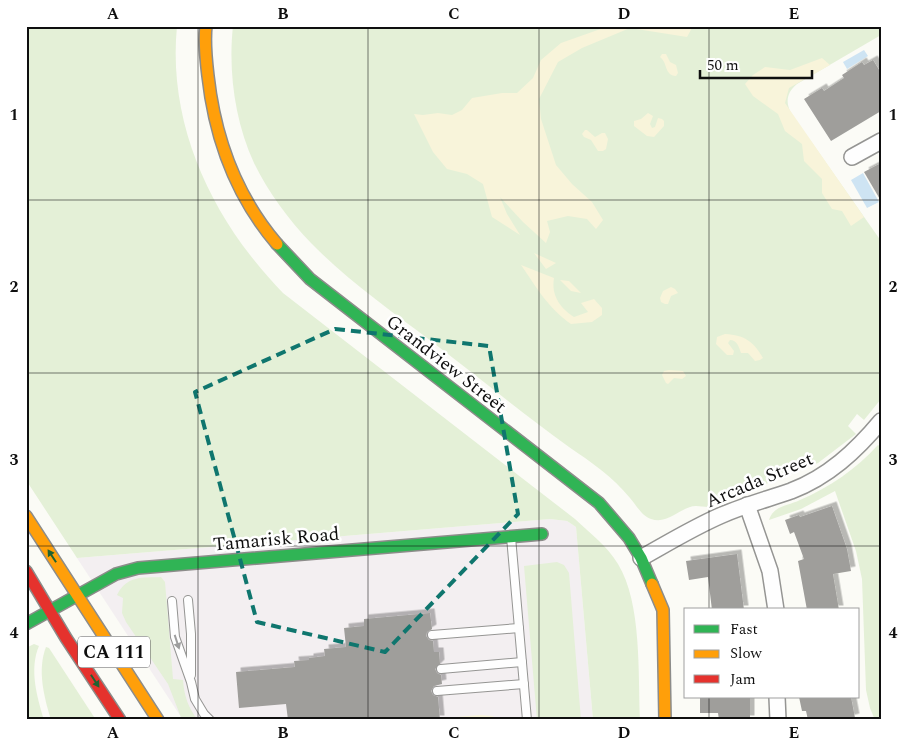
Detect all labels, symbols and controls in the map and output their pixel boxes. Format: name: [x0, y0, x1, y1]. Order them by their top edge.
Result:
text: A: [107, 2, 120, 26]
text: B: [277, 2, 289, 26]
text: C: [448, 2, 460, 26]
text: D: [618, 2, 631, 26]
text: E: [789, 2, 799, 26]
scale bar: [700, 48, 812, 80]
text: 50 m: [707, 54, 739, 77]
text: 1: [10, 103, 18, 127]
text: 1: [889, 103, 897, 127]
text: 2: [10, 275, 19, 299]
text: 2: [889, 275, 898, 299]
street label: Grandview Street: [379, 308, 513, 421]
street label: Arcada Street: [701, 445, 818, 516]
text: 3: [10, 448, 19, 472]
text: 3: [889, 448, 898, 472]
street label: Tamarisk Road: [212, 520, 341, 559]
one-way arrow: [47, 549, 56, 563]
legend: [684, 608, 860, 698]
text: Fast: [730, 618, 758, 641]
text: 4: [10, 621, 19, 645]
text: 4: [889, 621, 898, 645]
one-way arrow: [174, 635, 182, 650]
road number: CA 111: [78, 636, 150, 668]
text: Slow: [730, 642, 762, 665]
text: Jam: [730, 668, 756, 691]
one-way arrow: [90, 675, 99, 688]
text: A: [107, 721, 120, 745]
text: B: [277, 721, 289, 745]
text: C: [448, 721, 460, 745]
text: D: [618, 721, 631, 745]
text: E: [789, 721, 799, 745]

